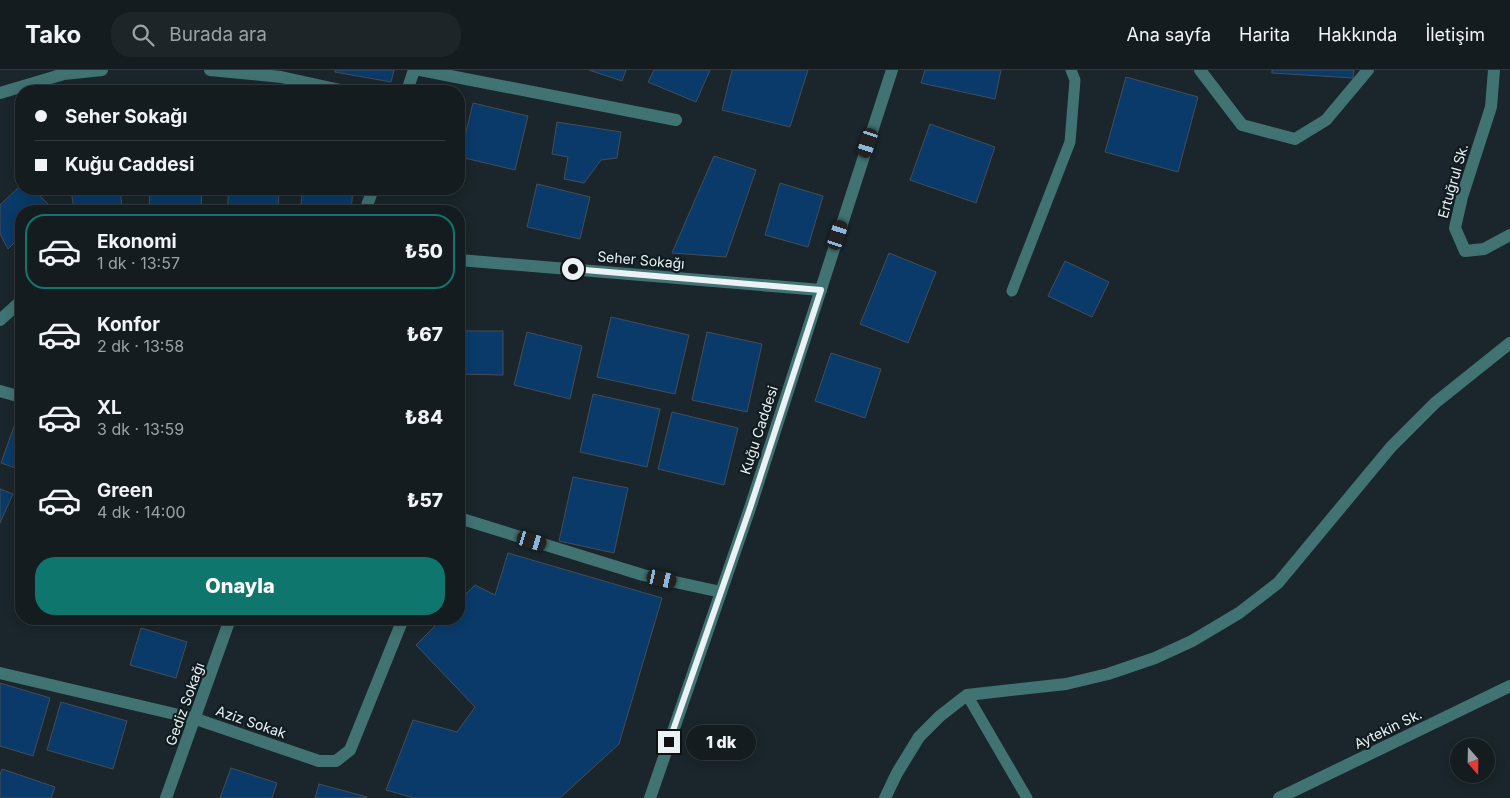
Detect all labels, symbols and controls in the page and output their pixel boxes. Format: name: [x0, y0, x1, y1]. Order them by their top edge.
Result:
search box: [111, 12, 461, 57]
text: Tako: [25, 20, 81, 49]
icon: search: [129, 21, 157, 49]
text: Burada ara: [169, 23, 267, 46]
text: Ana sayfa: [1127, 24, 1211, 45]
text: Harita: [1239, 24, 1290, 45]
text: Hakkında: [1318, 24, 1397, 45]
text: İletişim: [1425, 24, 1485, 45]
text: Seher Sokağı: [65, 105, 187, 128]
car: [856, 126, 879, 160]
street label: Ertuğrul Sk.: [1434, 142, 1471, 220]
text: Kuğu Caddesi: [65, 153, 194, 176]
car: [826, 218, 849, 252]
icon: car: [37, 229, 82, 274]
text: Ekonomi: [97, 230, 177, 253]
text: ₺50: [405, 240, 443, 263]
street label: Seher Sokağı: [597, 247, 685, 272]
text: 1 dk · 13:57: [97, 253, 180, 273]
route start: [562, 258, 584, 280]
icon: car: [37, 312, 82, 357]
text: Konfor: [97, 313, 160, 336]
text: ₺67: [407, 323, 443, 346]
text: 2 dk · 13:58: [97, 336, 184, 356]
street label: Kuğu Caddesi: [736, 383, 781, 476]
icon: car: [37, 395, 82, 440]
text: XL: [97, 396, 122, 419]
text: ₺84: [405, 406, 443, 429]
text: 3 dk · 13:59: [97, 419, 184, 439]
icon: car: [37, 478, 82, 523]
text: Green: [97, 479, 153, 502]
text: ₺57: [407, 489, 443, 512]
text: 4 dk · 14:00: [97, 502, 186, 522]
car: [515, 529, 548, 553]
button: Onayla: [35, 557, 445, 615]
car: [645, 568, 678, 590]
street label: Gediz Sokağı: [162, 660, 207, 748]
street label: Aziz Sokak: [214, 702, 289, 742]
street label: Aytekin Sk.: [1351, 705, 1424, 752]
callout: 1 dk: [686, 724, 756, 760]
route end: [658, 731, 680, 753]
text: 1 dk: [706, 732, 736, 752]
north arrow: [1450, 738, 1495, 782]
map controls: [1450, 738, 1495, 783]

